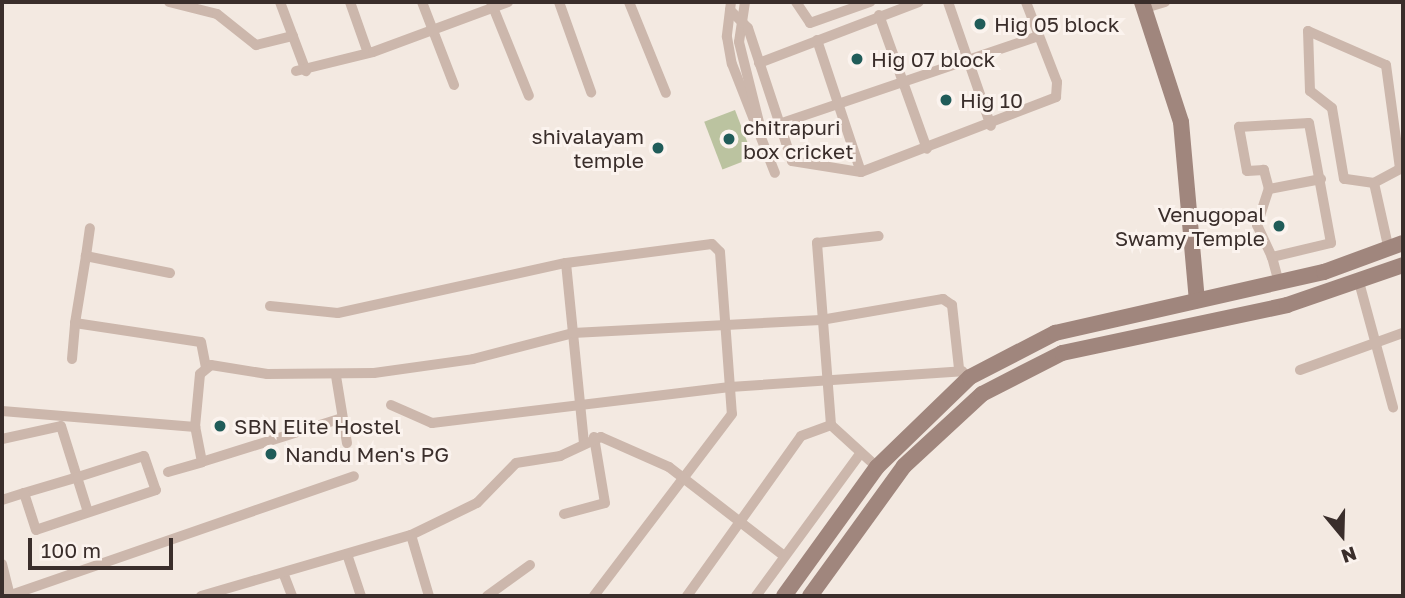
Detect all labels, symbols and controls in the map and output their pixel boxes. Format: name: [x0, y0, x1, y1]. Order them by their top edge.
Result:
place label: Hig 05 block: [994, 11, 1120, 37]
marker: Hig 05 block: [972, 16, 988, 32]
place label: Hig 07 block: [871, 46, 995, 72]
marker: Hig 07 block: [849, 51, 865, 67]
place label: Hig 10: [960, 87, 1023, 113]
marker: Hig 10: [938, 92, 954, 108]
place label: chitrapuri box cricket: [743, 114, 854, 164]
place label: shivalayam temple: [532, 123, 644, 173]
marker: chitrapuri box cricket: [721, 131, 737, 147]
marker: shivalayam temple: [650, 140, 666, 156]
place label: Venugopal Swamy Temple: [1115, 201, 1265, 251]
marker: Venugopal Swamy Temple: [1271, 218, 1287, 234]
place label: SBN Elite Hostel: [234, 413, 401, 439]
marker: SBN Elite Hostel: [212, 418, 228, 434]
place label: Nandu Men's PG: [285, 441, 449, 467]
marker: Nandu Men's PG: [263, 446, 279, 462]
north arrow: [1307, 500, 1377, 570]
scale bar: [32, 524, 177, 568]
text: 100 m: [41, 537, 101, 563]
text: N: [1338, 542, 1360, 569]

